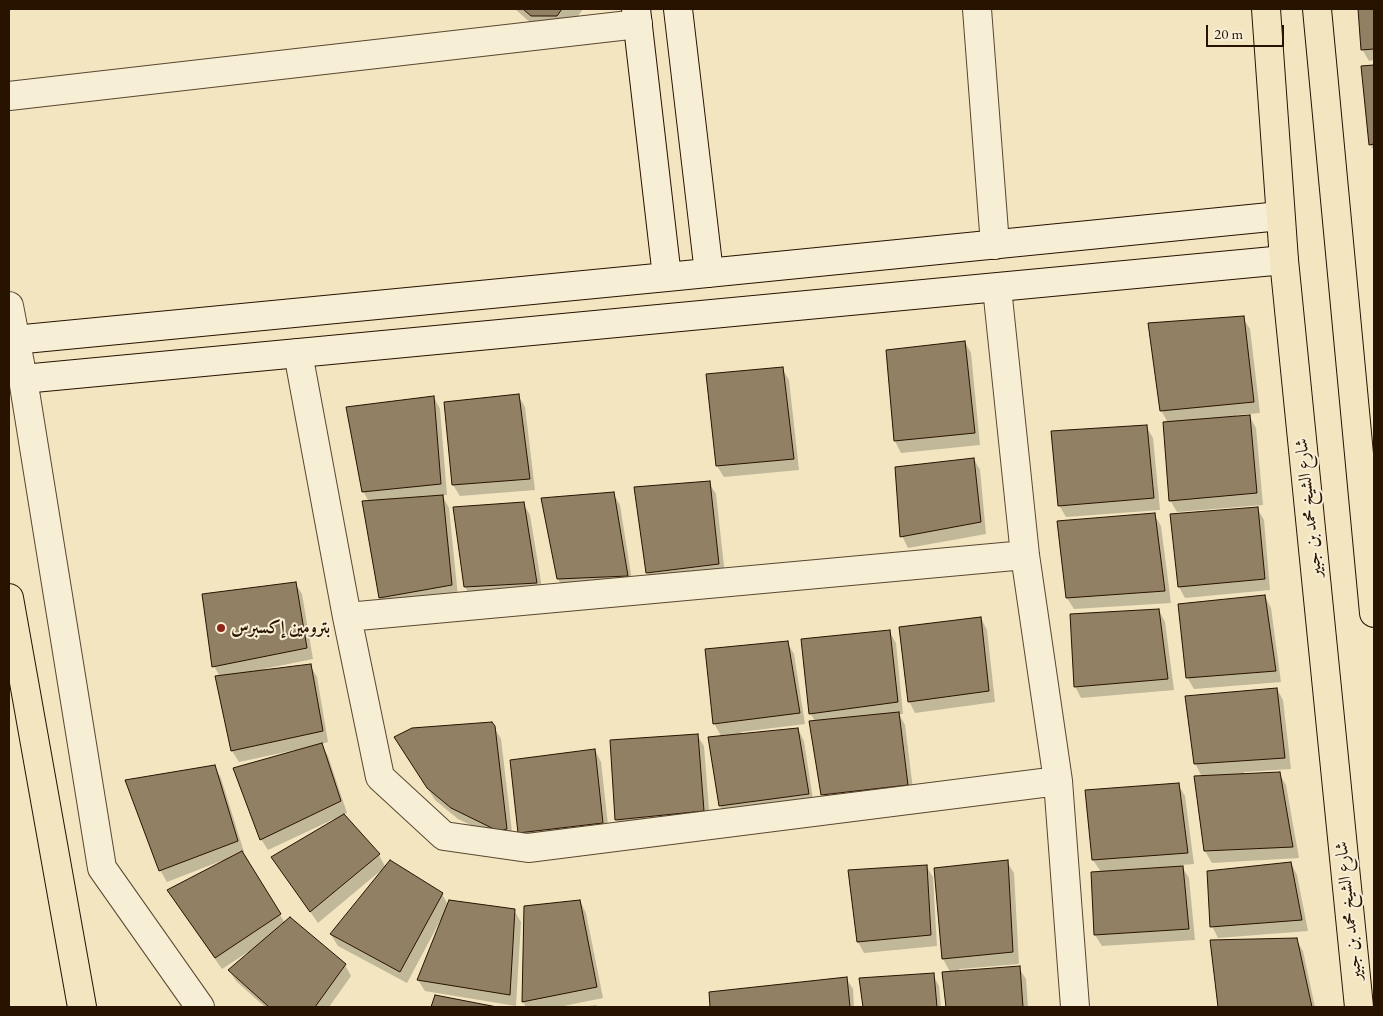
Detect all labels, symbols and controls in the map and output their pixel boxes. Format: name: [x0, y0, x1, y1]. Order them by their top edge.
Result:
scale bar: [1208, 15, 1286, 47]
text: 20 m: [1214, 24, 1243, 43]
street label: شارع الشيخ محمد بن جبير: [1291, 437, 1327, 579]
place label: بترومين إكسبرس: [231, 617, 330, 639]
marker: بترومين إكسبرس: [215, 622, 227, 634]
street label: شارع الشيخ محمد بن جبير: [1331, 840, 1367, 982]

